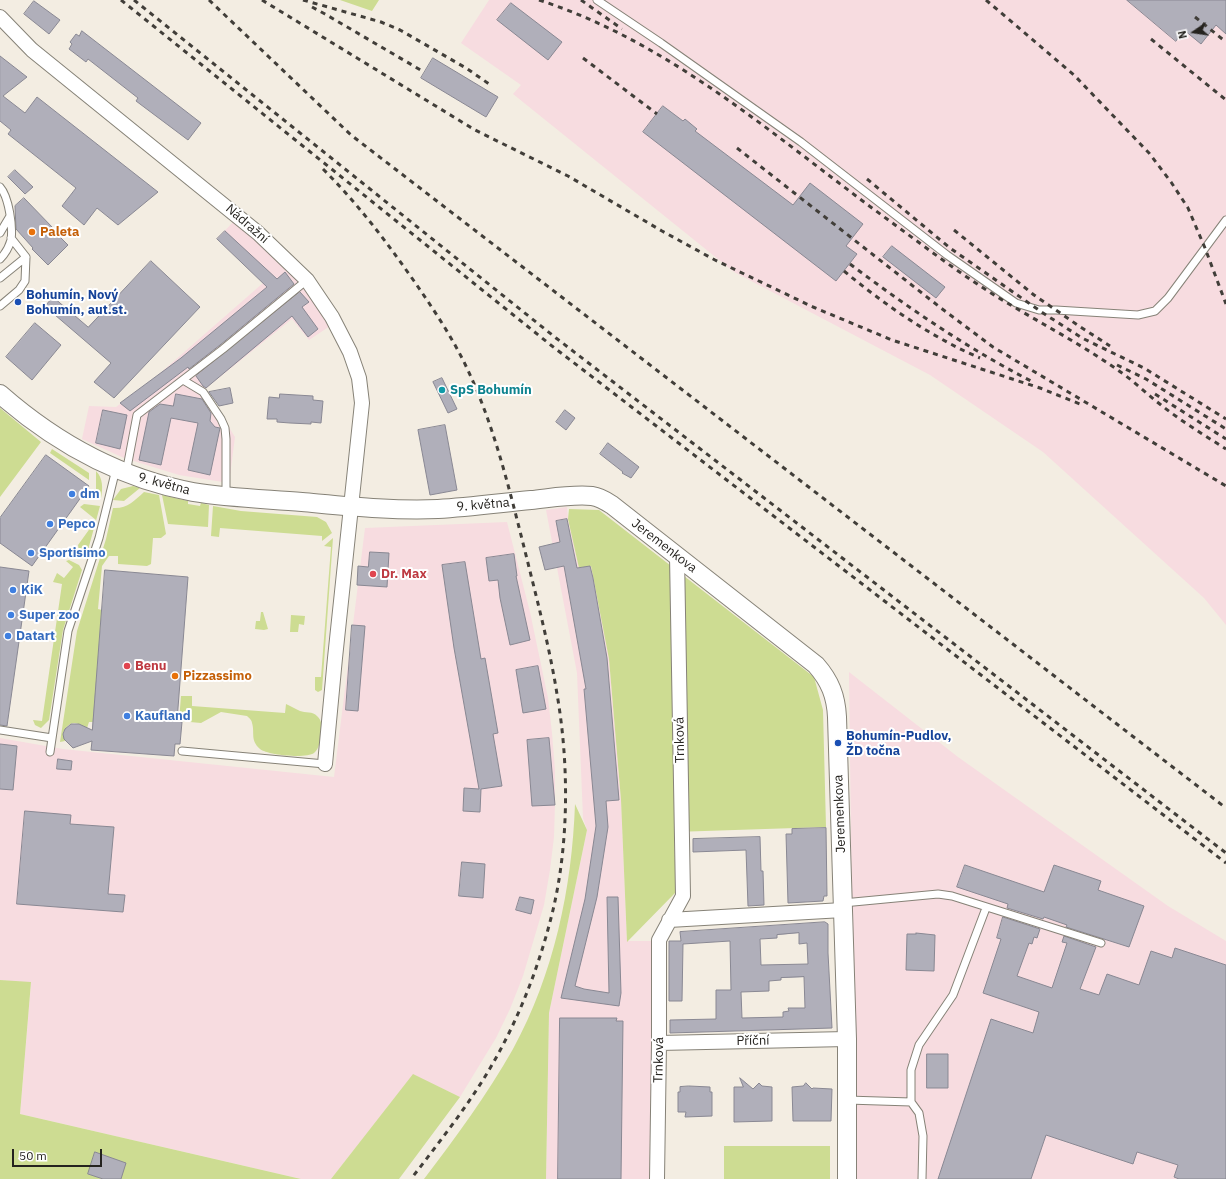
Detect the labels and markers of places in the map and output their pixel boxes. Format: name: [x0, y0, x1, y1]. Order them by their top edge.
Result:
place label: Paleta: [40, 224, 79, 240]
marker: Paleta: [27, 227, 37, 237]
place label: Bohumín, Nový Bohumín, aut.st.: [26, 287, 127, 318]
marker: Bohumín, Nový Bohumín, aut.st.: [13, 297, 23, 307]
place label: SpS Bohumín: [450, 382, 532, 398]
marker: SpS Bohumín: [437, 385, 447, 395]
place label: dm: [80, 486, 100, 502]
marker: dm: [67, 489, 77, 499]
place label: Pepco: [58, 516, 95, 532]
marker: Pepco: [45, 519, 55, 529]
place label: Sportisimo: [39, 545, 106, 561]
marker: Sportisimo: [26, 548, 36, 558]
place label: Dr. Max: [381, 566, 427, 582]
marker: Dr. Max: [368, 569, 378, 579]
place label: KiK: [21, 582, 43, 598]
marker: KiK: [8, 585, 18, 595]
place label: Super zoo: [19, 607, 80, 623]
marker: Super zoo: [6, 610, 16, 620]
place label: Datart: [16, 628, 55, 644]
marker: Datart: [3, 631, 13, 641]
place label: Benu: [135, 658, 166, 674]
marker: Benu: [122, 661, 132, 671]
place label: Pizzassimo: [183, 668, 252, 684]
marker: Pizzassimo: [170, 671, 180, 681]
place label: Kaufland: [135, 708, 191, 724]
marker: Kaufland: [122, 711, 132, 721]
place label: Bohumín-Pudlov, ŽD točna: [846, 728, 952, 759]
marker: Bohumín-Pudlov, ŽD točna: [833, 738, 843, 748]

